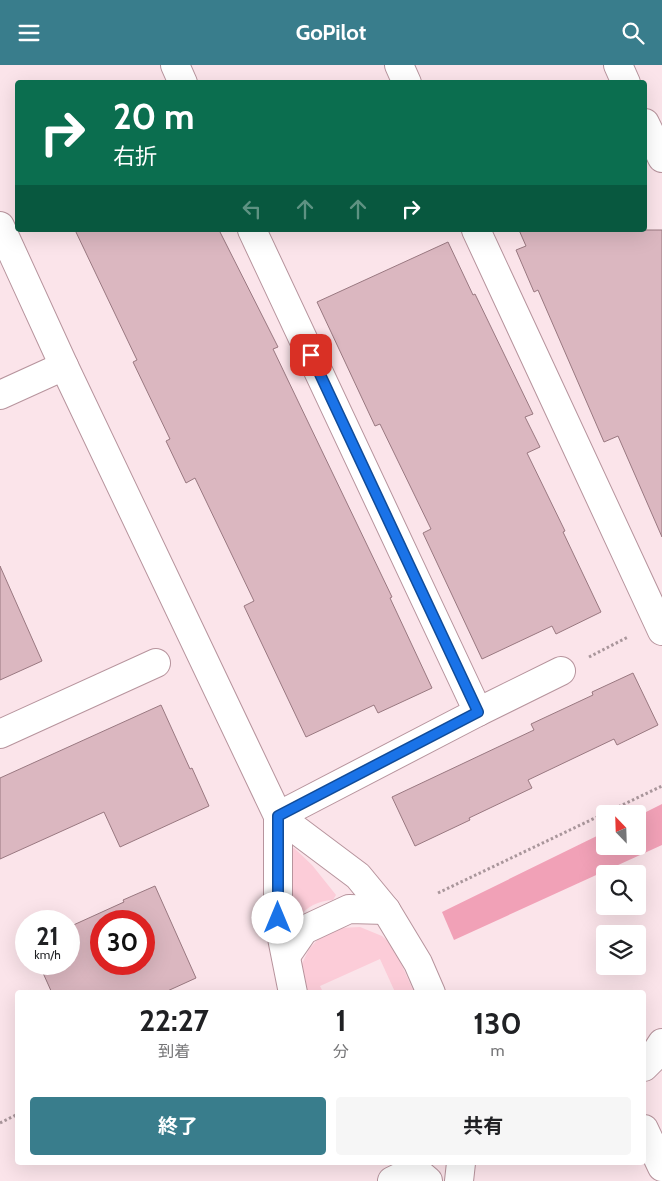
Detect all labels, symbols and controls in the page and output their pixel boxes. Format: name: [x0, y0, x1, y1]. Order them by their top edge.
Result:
icon: menu: [15, 19, 43, 47]
text: GoPilot: [296, 19, 366, 46]
icon: search: [619, 19, 647, 47]
text: 20 m: [113, 95, 195, 138]
icon: right: [30, 100, 95, 165]
text: 右折: [113, 143, 157, 170]
icon: left: [238, 195, 266, 223]
icon: ahead: [291, 195, 319, 223]
icon: ahead: [344, 195, 372, 223]
icon: right: [397, 195, 425, 223]
pin: [290, 334, 332, 376]
icon: arrive: [297, 341, 325, 369]
north arrow: [596, 805, 646, 855]
map controls: [596, 805, 646, 975]
button: search: [596, 865, 646, 915]
position arrow: [251, 891, 303, 943]
speed limit sign: 30: [90, 910, 155, 975]
text: 21: [36, 921, 59, 951]
button: layers: [596, 925, 646, 975]
text: km/h: [34, 947, 61, 962]
text: 22:27: [139, 1002, 209, 1039]
text: 1: [336, 1002, 347, 1039]
text: 130: [473, 1005, 522, 1042]
text: m: [490, 1041, 505, 1060]
text: 到着: [158, 1042, 190, 1061]
text: 分: [333, 1042, 349, 1061]
button: 終了: [30, 1097, 326, 1155]
button: 共有: [336, 1097, 631, 1155]

